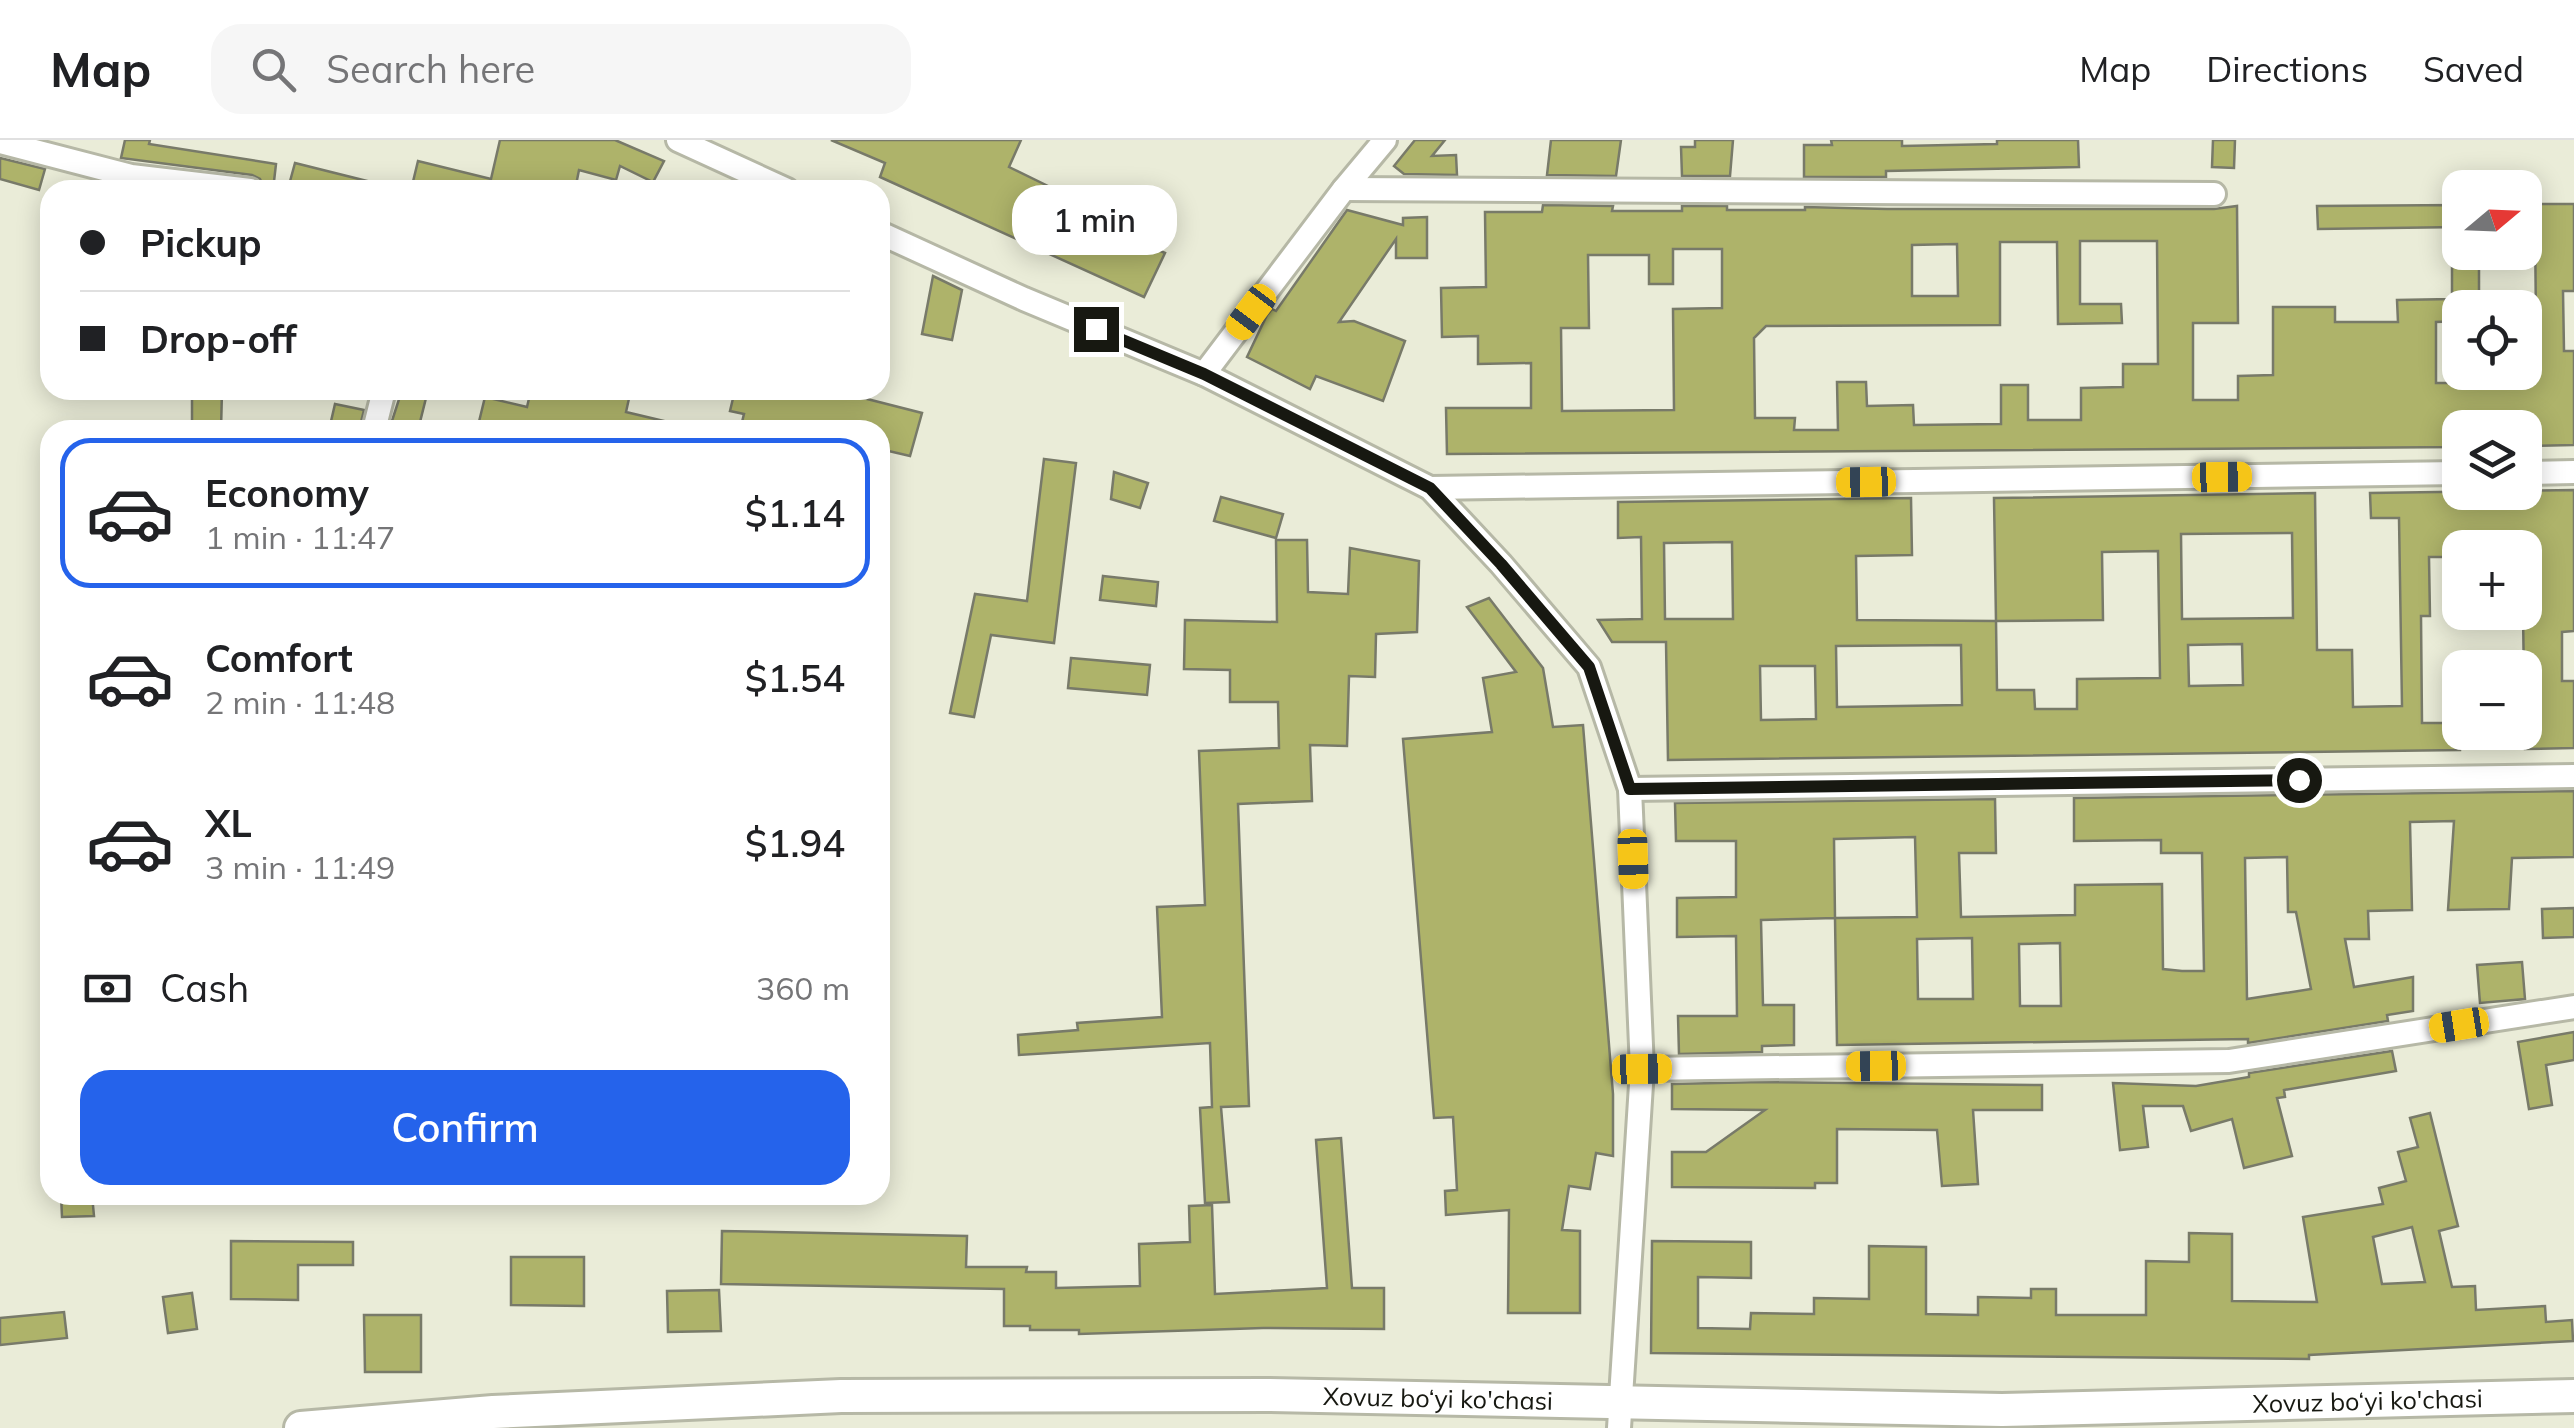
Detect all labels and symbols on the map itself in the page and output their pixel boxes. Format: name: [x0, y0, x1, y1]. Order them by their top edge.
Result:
north arrow: [2442, 170, 2542, 270]
callout: 1 min: [1014, 184, 1178, 254]
car: [1221, 279, 1281, 345]
route end: [1074, 307, 1119, 352]
car: [2192, 461, 2252, 493]
car: [1836, 466, 1896, 498]
route start: [2277, 758, 2322, 803]
car: [1617, 828, 1649, 890]
car: [2427, 1005, 2491, 1045]
car: [1846, 1050, 1906, 1082]
car: [1612, 1053, 1672, 1085]
street label: Xovuz bo‘yi ko'chasi: [1323, 1380, 1553, 1416]
street label: Xovuz bo‘yi ko'chasi: [2252, 1382, 2483, 1419]

